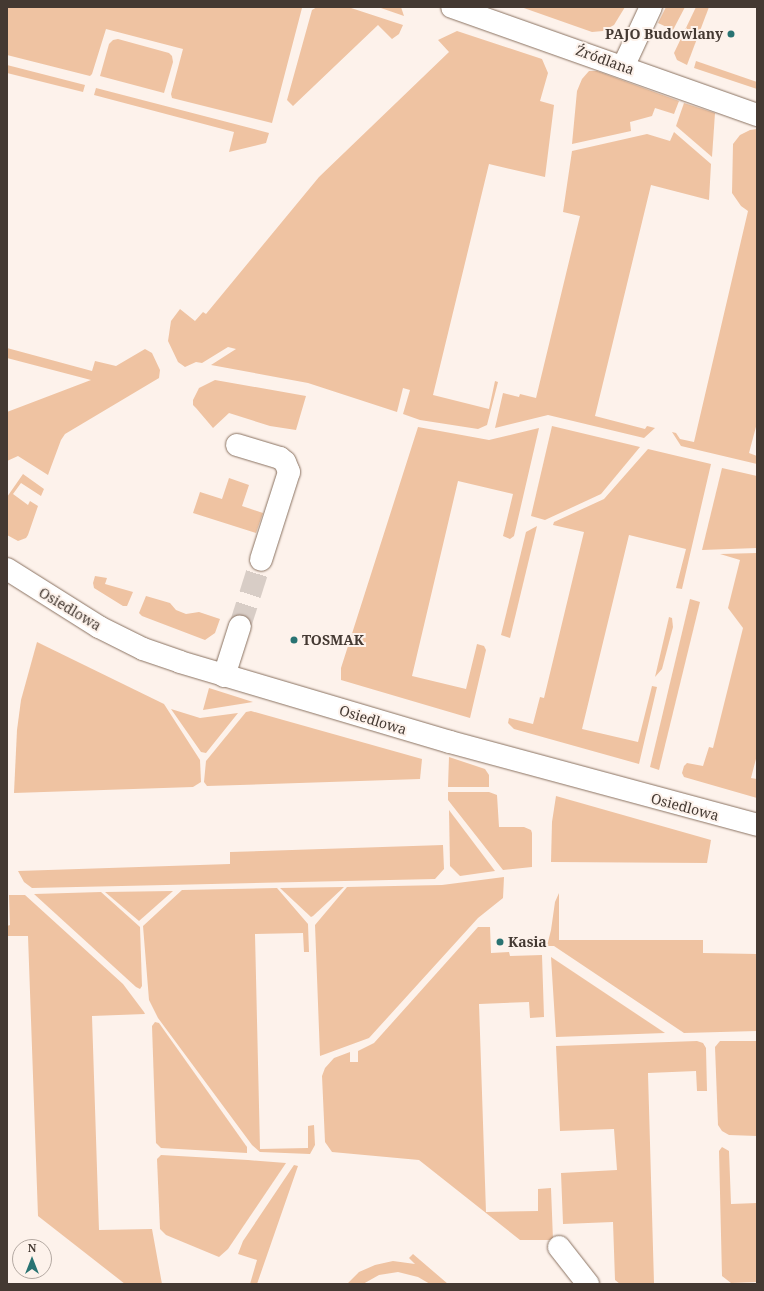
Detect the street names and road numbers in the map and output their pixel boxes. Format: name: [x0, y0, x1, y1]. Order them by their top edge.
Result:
street label: Źródlana: [574, 42, 636, 78]
street label: Osiedlowa: [36, 584, 104, 634]
street label: Osiedlowa: [337, 702, 409, 738]
street label: Osiedlowa: [649, 790, 721, 824]

